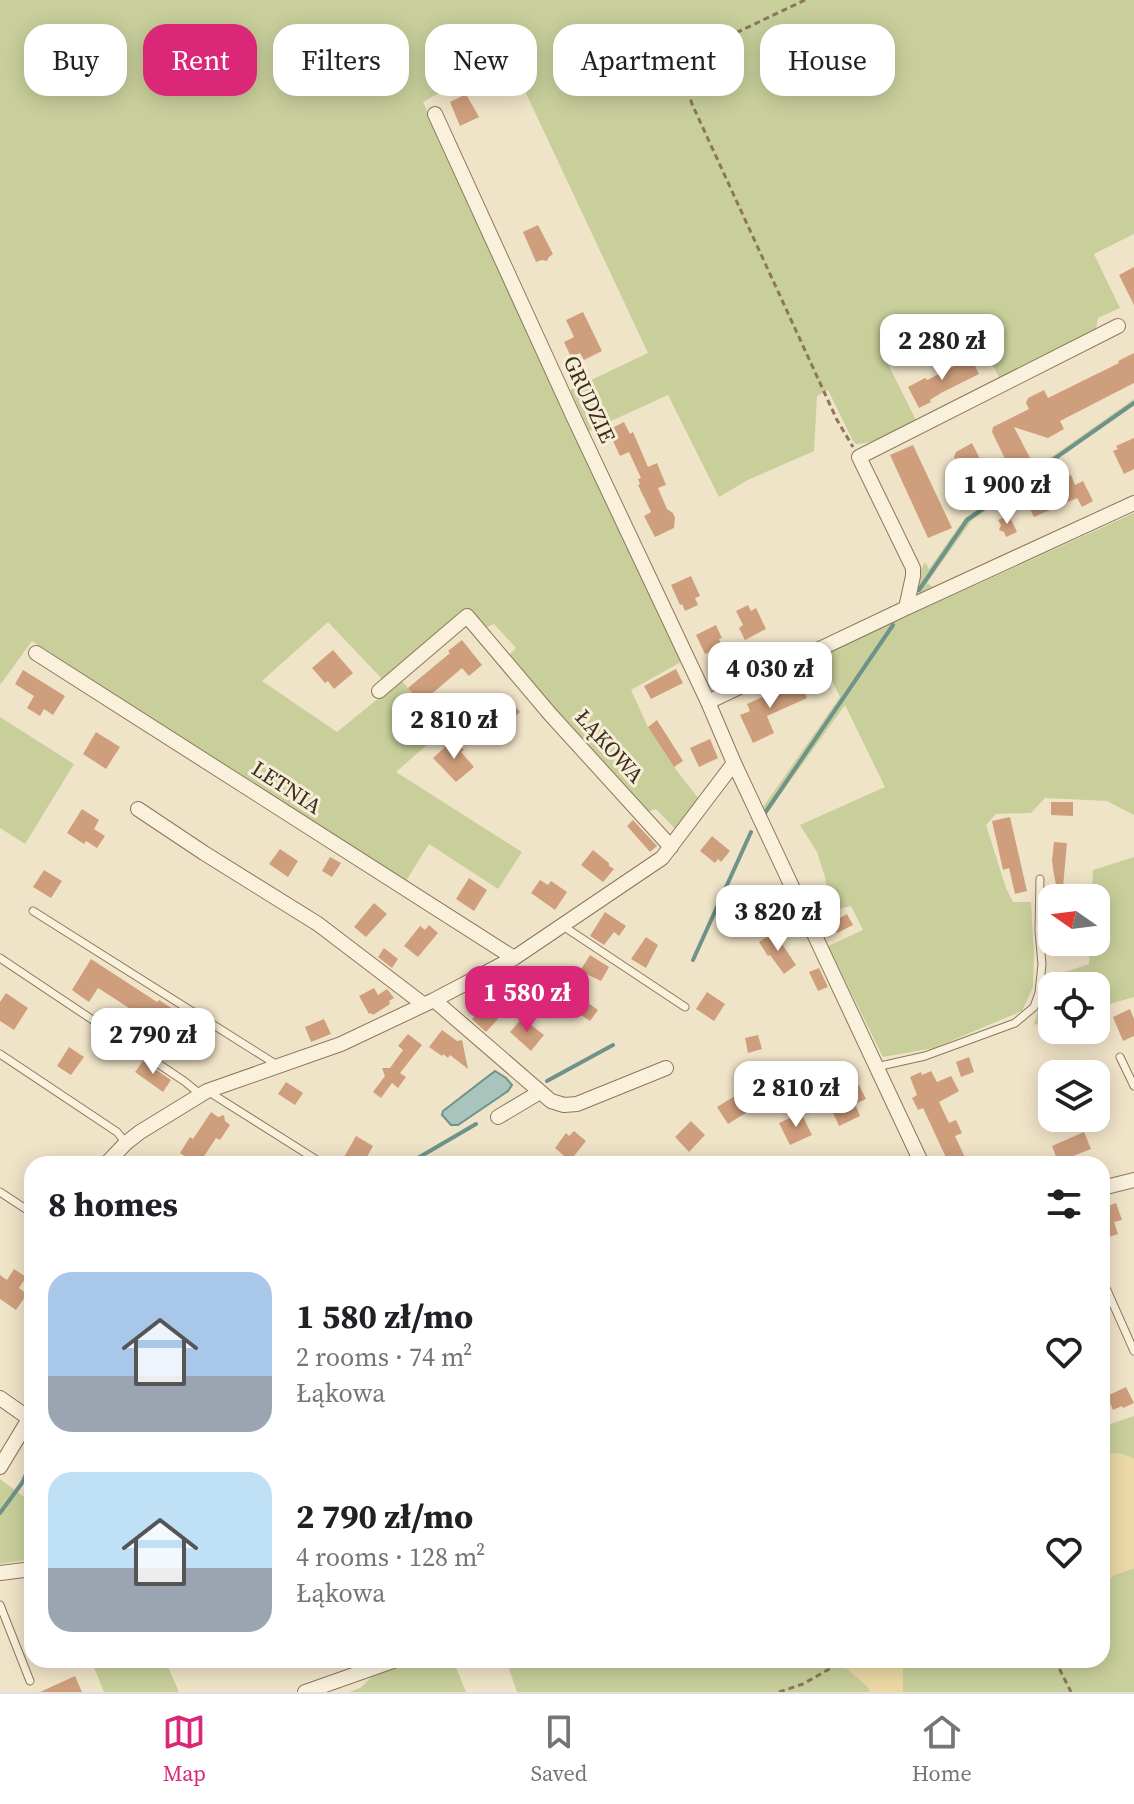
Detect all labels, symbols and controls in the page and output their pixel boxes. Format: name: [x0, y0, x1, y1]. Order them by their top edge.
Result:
chip: Buy: [24, 24, 127, 96]
chip: Rent: [143, 24, 257, 96]
chip: Filters: [273, 24, 409, 96]
chip: New: [425, 24, 537, 96]
chip: Apartment: [553, 24, 744, 96]
chip: House: [760, 24, 895, 96]
pin: 2 280 zł: [859, 314, 1025, 382]
text: 2 280 zł: [898, 322, 986, 358]
street label: GRUDZIE: [557, 351, 623, 447]
pin: 1 900 zł: [924, 458, 1090, 526]
text: 1 900 zł: [963, 466, 1051, 502]
pin: 4 030 zł: [687, 642, 853, 710]
text: 4 030 zł: [726, 650, 814, 686]
pin: 2 810 zł: [371, 693, 537, 761]
text: 2 810 zł: [410, 701, 498, 737]
street label: ŁĄKOWA: [569, 703, 651, 790]
street label: LETNIA: [246, 753, 328, 821]
north arrow: [1038, 884, 1110, 956]
map controls: [1038, 884, 1110, 1132]
pin: 3 820 zł: [695, 885, 861, 953]
text: 3 820 zł: [734, 893, 822, 929]
pin: 1 580 zł: [444, 966, 610, 1034]
button: locate: [1038, 972, 1110, 1044]
text: 1 580 zł: [483, 974, 571, 1010]
pin: 2 790 zł: [70, 1008, 236, 1076]
text: 2 790 zł: [109, 1016, 197, 1052]
button: layers: [1038, 1060, 1110, 1132]
pin: 2 810 zł: [713, 1061, 879, 1129]
text: 2 810 zł: [752, 1069, 840, 1105]
text: 8 homes: [48, 1181, 178, 1227]
icon: filters: [1042, 1182, 1086, 1226]
text: 1 580 zł/mo: [296, 1293, 473, 1339]
icon: home: [112, 1304, 208, 1400]
icon: heart: [1042, 1330, 1086, 1374]
text: 2 rooms · 74 m²: [296, 1339, 472, 1375]
text: Łąkowa: [296, 1375, 385, 1411]
text: 2 790 zł/mo: [296, 1493, 473, 1539]
icon: home: [112, 1504, 208, 1600]
icon: heart: [1042, 1530, 1086, 1574]
text: 4 rooms · 128 m²: [296, 1539, 485, 1575]
text: Łąkowa: [296, 1575, 385, 1611]
tab: Map: [162, 1710, 206, 1788]
tab: Saved: [531, 1710, 587, 1788]
tab: Home: [912, 1710, 972, 1788]

